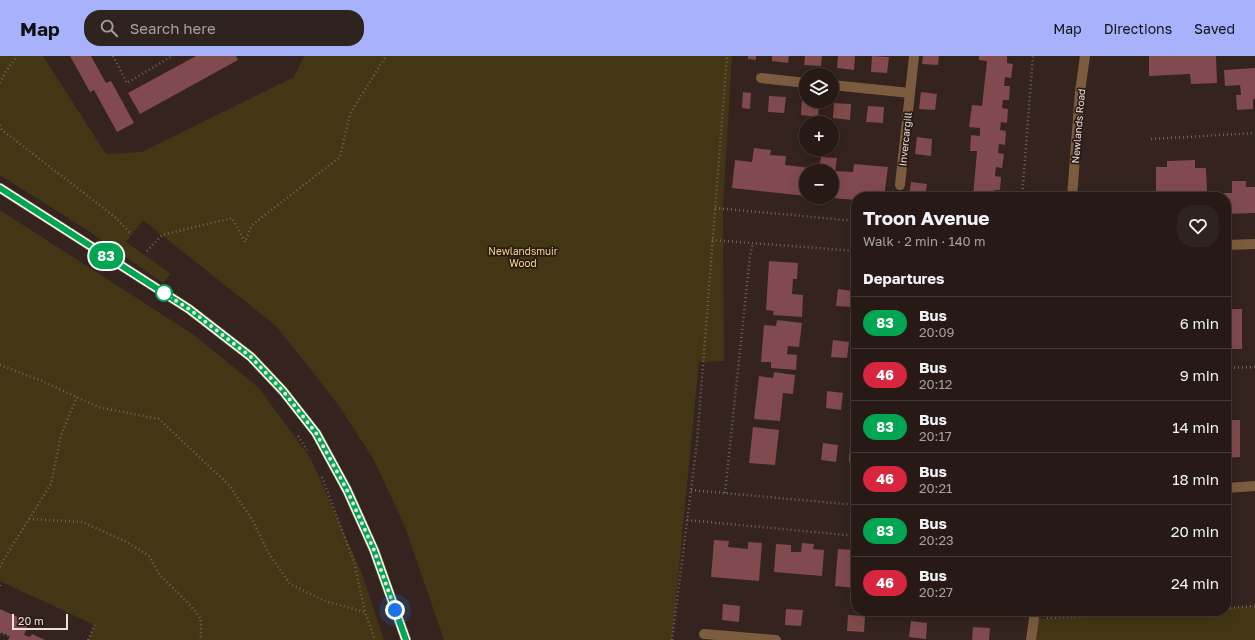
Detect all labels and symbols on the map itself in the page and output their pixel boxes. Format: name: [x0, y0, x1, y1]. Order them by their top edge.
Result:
street label: Newlands Road: [1069, 88, 1087, 164]
street label: Invercargill: [896, 111, 914, 167]
line badge: 83: [88, 243, 124, 269]
park label: Newlandsmuir Wood: [488, 245, 558, 269]
unlabelled marker: [155, 284, 173, 302]
your location: [385, 600, 405, 620]
scale bar: [12, 612, 68, 631]

